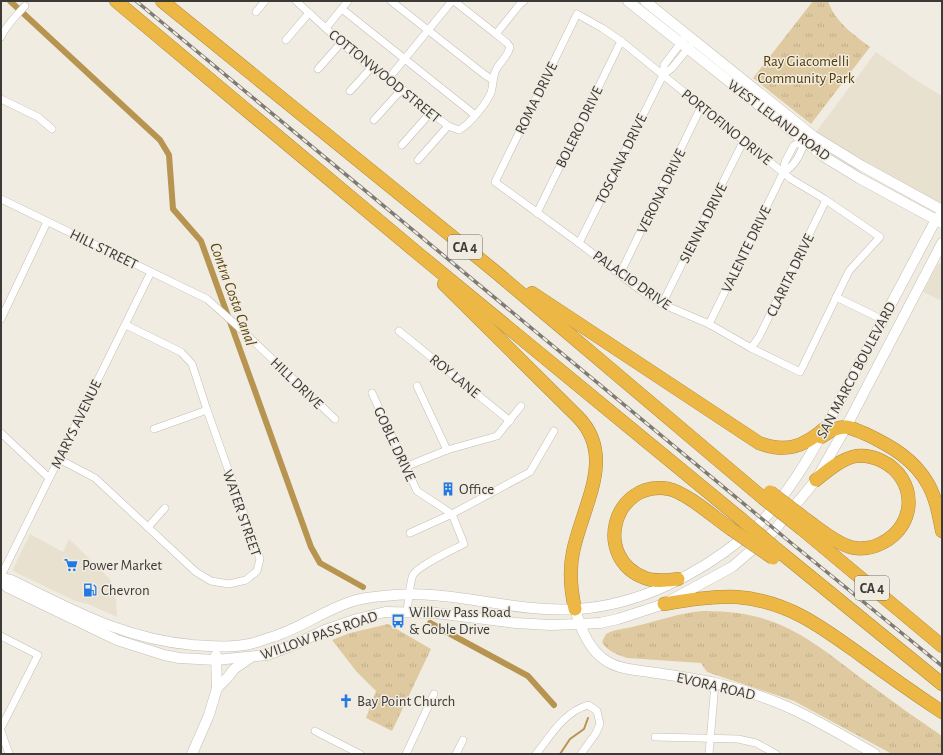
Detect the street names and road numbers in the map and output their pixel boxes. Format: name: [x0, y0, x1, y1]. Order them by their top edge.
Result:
street label: COTTONWOOD STREET: [326, 27, 444, 126]
street label: ROMA DRIVE: [513, 60, 560, 137]
street label: WEST LELAND ROAD: [725, 77, 833, 164]
street label: BOLERO DRIVE: [553, 84, 606, 170]
street label: PORTOFINO DRIVE: [679, 87, 775, 168]
street label: TOSCANA DRIVE: [593, 112, 650, 207]
street label: VERONA DRIVE: [634, 146, 688, 236]
street label: SIENNA DRIVE: [677, 181, 730, 266]
street label: VALENTE DRIVE: [719, 203, 774, 295]
street label: HILL STREET: [67, 227, 141, 273]
street label: CLARITA DRIVE: [764, 231, 817, 319]
road number: CA 4: [448, 235, 482, 259]
street label: PALACIO DRIVE: [590, 248, 673, 313]
street label: SAN MARCO BOULEVARD: [814, 299, 899, 441]
street label: ROY LANE: [427, 352, 483, 401]
street label: HILL DRIVE: [267, 355, 326, 412]
street label: MARYS AVENUE: [48, 377, 104, 471]
street label: GOBLE DRIVE: [371, 405, 418, 484]
street label: WATER STREET: [220, 468, 264, 559]
road number: CA 4: [855, 576, 889, 600]
street label: WILLOW PASS ROAD: [259, 608, 380, 663]
street label: EVORA ROAD: [675, 670, 757, 703]

